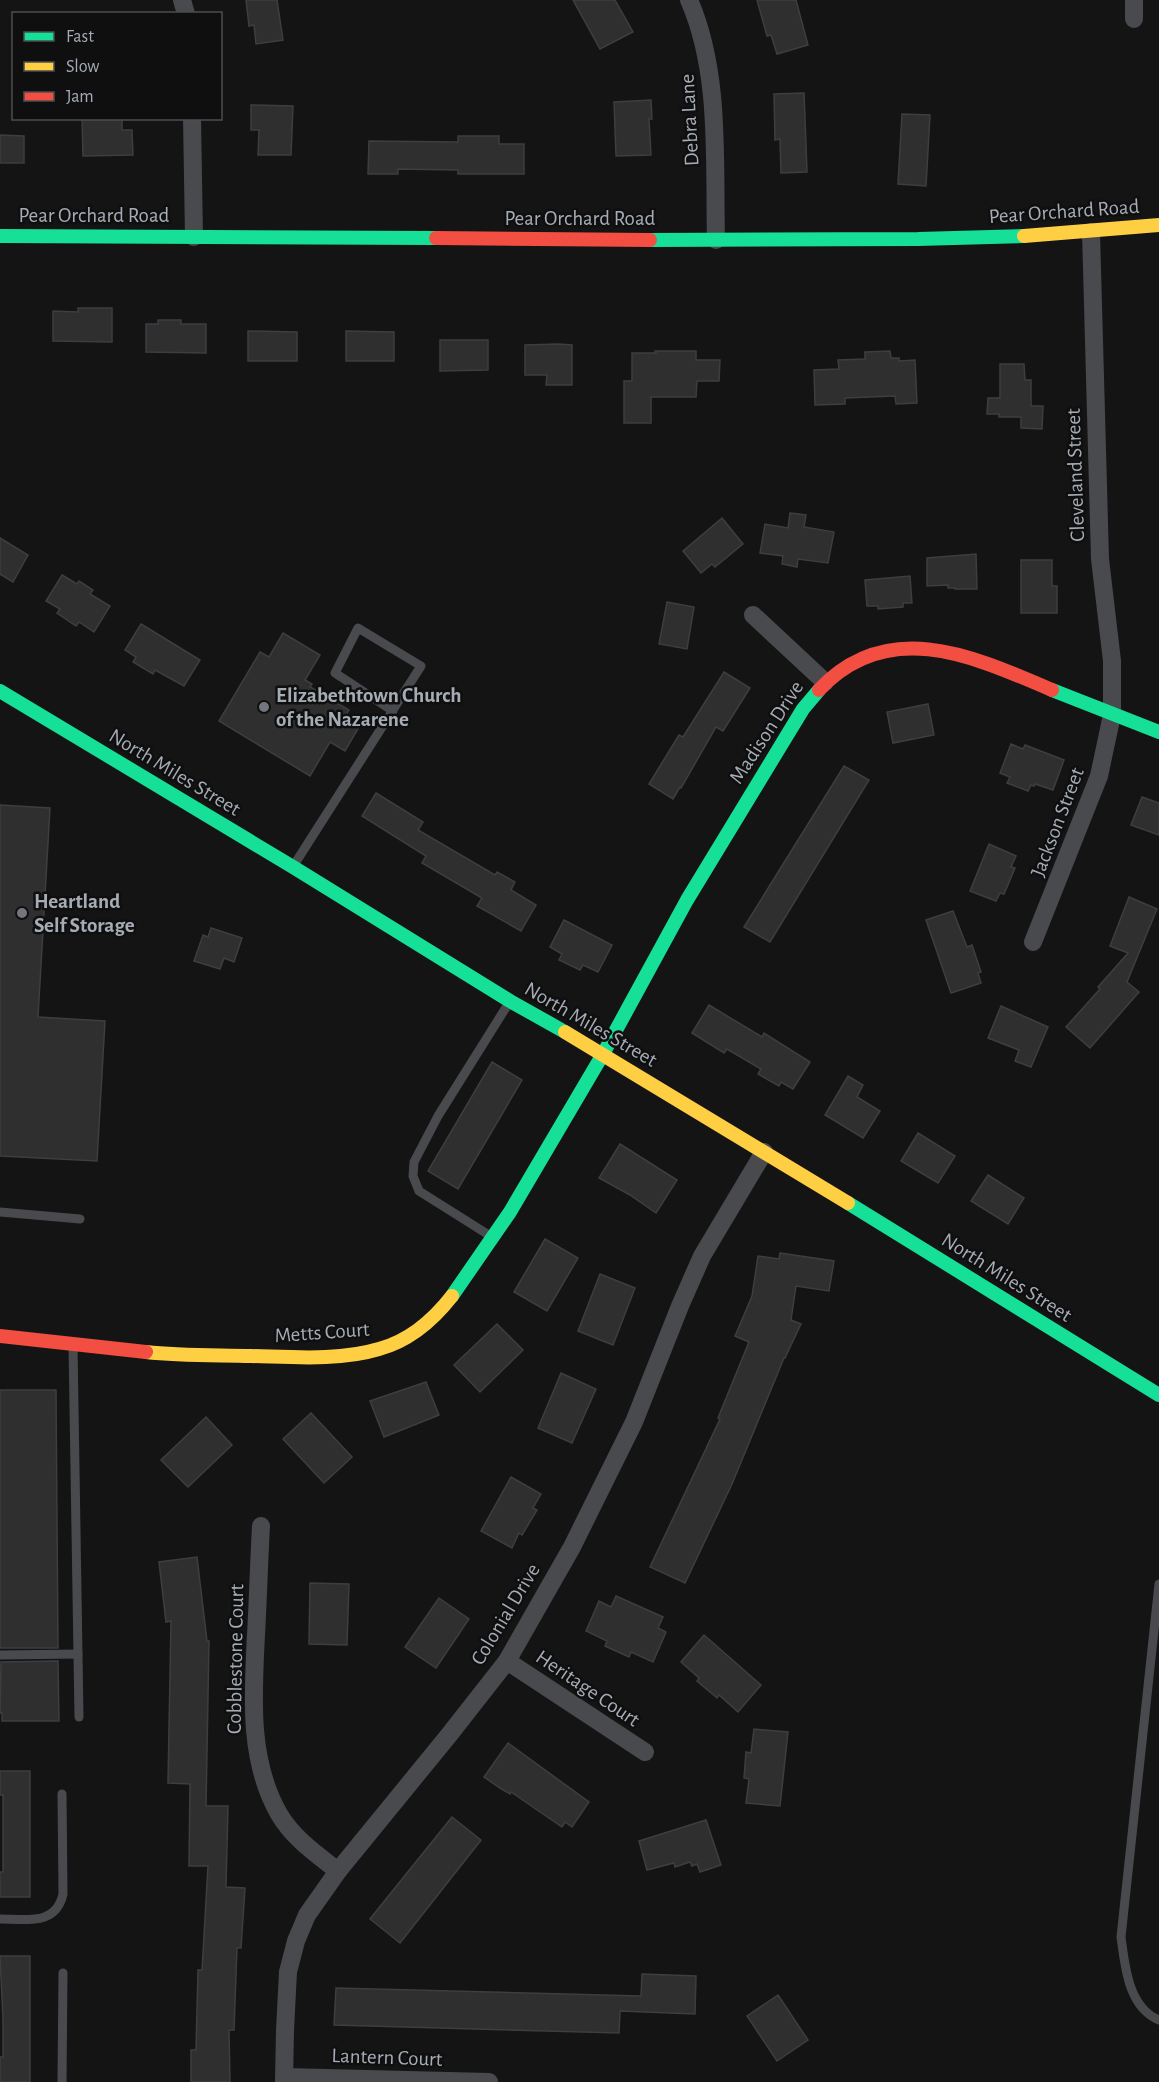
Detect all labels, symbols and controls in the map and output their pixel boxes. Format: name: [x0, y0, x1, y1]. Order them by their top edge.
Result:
legend: [12, 12, 222, 120]
text: Fast: [66, 28, 94, 46]
text: Slow: [66, 58, 99, 76]
street label: Debra Lane: [677, 73, 702, 167]
text: Jam: [66, 88, 94, 106]
street label: Pear Orchard Road: [988, 196, 1140, 227]
street label: Pear Orchard Road: [19, 205, 170, 226]
street label: Pear Orchard Road: [505, 208, 656, 229]
street label: Cleveland Street: [1063, 408, 1088, 542]
street label: Madison Drive: [726, 677, 807, 787]
place label: Elizabethtown Church of the Nazarene: [276, 685, 462, 730]
marker: Elizabethtown Church of the Nazarene: [257, 700, 271, 714]
street label: North Miles Street: [105, 725, 244, 820]
street label: Jackson Street: [1027, 764, 1088, 880]
place label: Heartland Self Storage: [34, 891, 135, 936]
marker: Heartland Self Storage: [15, 906, 29, 920]
street label: North Miles Street: [521, 978, 661, 1071]
street label: North Miles Street: [938, 1229, 1076, 1326]
street label: Metts Court: [274, 1319, 371, 1346]
street label: Colonial Drive: [467, 1560, 544, 1669]
street label: Cobblestone Court: [224, 1583, 247, 1734]
street label: Heritage Court: [532, 1646, 644, 1731]
street label: Lantern Court: [331, 2045, 443, 2070]

